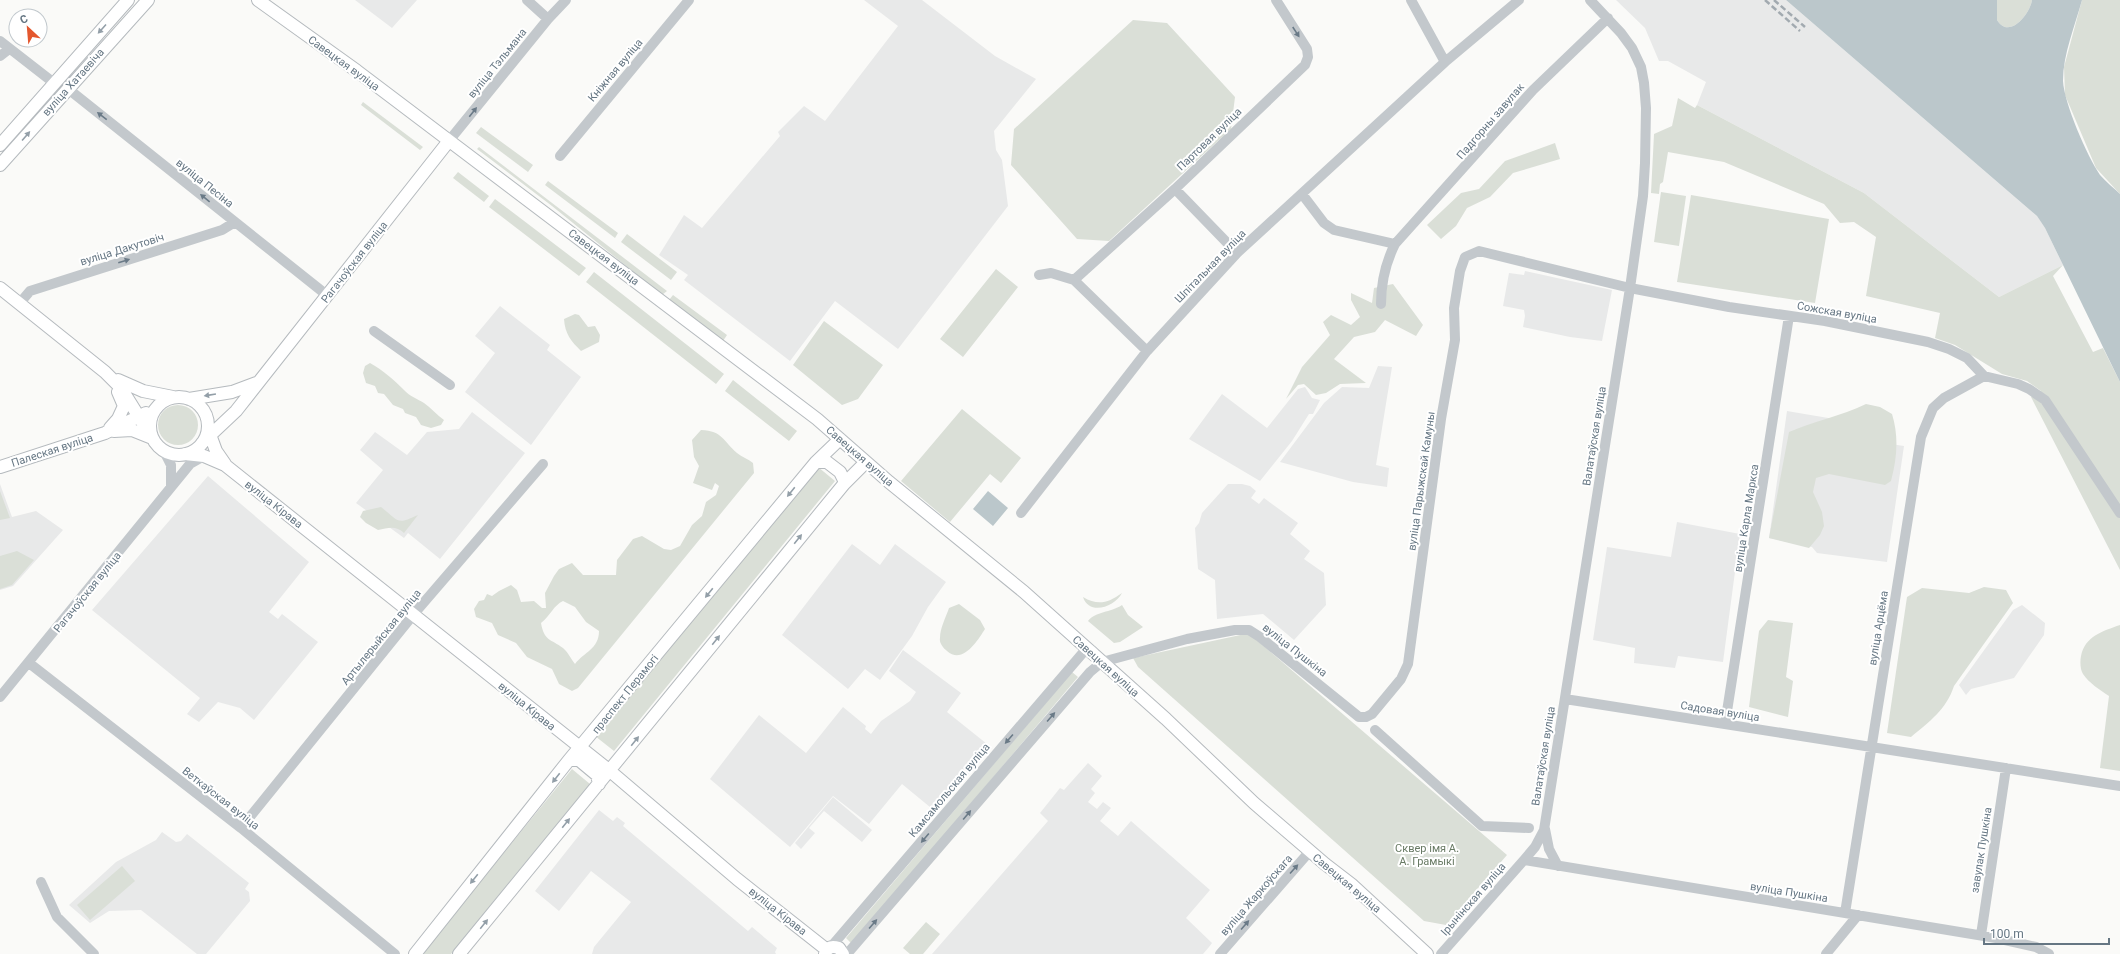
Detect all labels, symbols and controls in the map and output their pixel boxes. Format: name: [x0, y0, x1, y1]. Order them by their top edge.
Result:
north arrow: [8, 8, 48, 48]
text: С: [18, 12, 30, 27]
one-way arrow: [97, 24, 107, 34]
street label: вуліца Тэльмана: [465, 26, 529, 101]
one-way arrow: [1293, 26, 1300, 37]
street label: Савецкая вуліца: [305, 33, 382, 94]
street label: Кніжная вуліца: [585, 36, 646, 104]
street label: вуліца Хатаевіча: [40, 46, 107, 119]
street label: Падгорны завулак: [1454, 81, 1527, 162]
street label: Партовая вуліца: [1174, 105, 1244, 173]
one-way arrow: [469, 107, 477, 117]
one-way arrow: [97, 111, 108, 120]
one-way arrow: [21, 131, 30, 141]
street label: вуліца Песіна: [173, 156, 236, 210]
one-way arrow: [200, 194, 211, 202]
street label: Рагачоўская вуліца: [318, 219, 390, 306]
street label: Савецкая вуліца: [566, 227, 642, 288]
street label: Шпітальная вуліца: [1172, 227, 1249, 306]
street label: вуліца Дакутовіч: [79, 231, 166, 268]
one-way arrow: [118, 258, 130, 264]
street label: Сожская вуліца: [1796, 299, 1878, 326]
street label: Валатаўская вуліца: [1580, 385, 1609, 487]
one-way arrow: [204, 392, 217, 398]
street label: вуліца Парыжскай Камуны: [1405, 411, 1438, 552]
street label: Савецкая вуліца: [823, 424, 896, 489]
street label: Палеская вуліца: [10, 431, 95, 470]
street label: вуліца Карла Маркса: [1732, 463, 1761, 573]
street label: вуліца Кірава: [242, 478, 305, 531]
one-way arrow: [786, 487, 795, 498]
one-way arrow: [794, 534, 803, 545]
street label: Рагачоўская вуліца: [51, 549, 124, 635]
street label: Артылерыйская вуліца: [339, 587, 424, 688]
one-way arrow: [704, 588, 713, 598]
street label: вуліца Арцёма: [1866, 590, 1891, 666]
street label: вуліца Пушкіна: [1260, 621, 1330, 680]
street label: Савецкая вуліца: [1070, 633, 1142, 700]
one-way arrow: [712, 635, 720, 645]
street label: праспект Перамогі: [590, 652, 661, 736]
street label: вуліца Кірава: [496, 679, 558, 733]
street label: Садовая вуліца: [1679, 699, 1760, 724]
street label: Валатаўская вуліца: [1529, 705, 1558, 807]
one-way arrow: [1047, 711, 1056, 722]
one-way arrow: [1004, 734, 1013, 744]
one-way arrow: [630, 736, 639, 747]
street label: Камсамольская вуліца: [906, 741, 993, 840]
street label: Веткаўская вуліца: [180, 764, 262, 832]
one-way arrow: [551, 772, 560, 783]
street label: завулак Пушкіна: [1968, 806, 1995, 894]
one-way arrow: [962, 810, 971, 821]
one-way arrow: [562, 818, 571, 829]
one-way arrow: [920, 833, 929, 843]
park label: Сквер імя А. А. Грамыкі: [1395, 842, 1459, 868]
street label: Савецкая вуліца: [1310, 851, 1384, 916]
street label: вуліца Жаркоўскага: [1218, 852, 1295, 938]
street label: Ірынінская вуліца: [1438, 860, 1509, 938]
one-way arrow: [1289, 864, 1299, 874]
one-way arrow: [470, 874, 479, 885]
street label: вуліца Пушкіна: [1749, 880, 1829, 905]
street label: вуліца Кірава: [746, 885, 809, 938]
one-way arrow: [479, 918, 488, 929]
one-way arrow: [868, 919, 877, 930]
one-way arrow: [1241, 919, 1250, 930]
scale bar: [1984, 920, 2109, 946]
text: 100 m: [1990, 927, 2024, 941]

